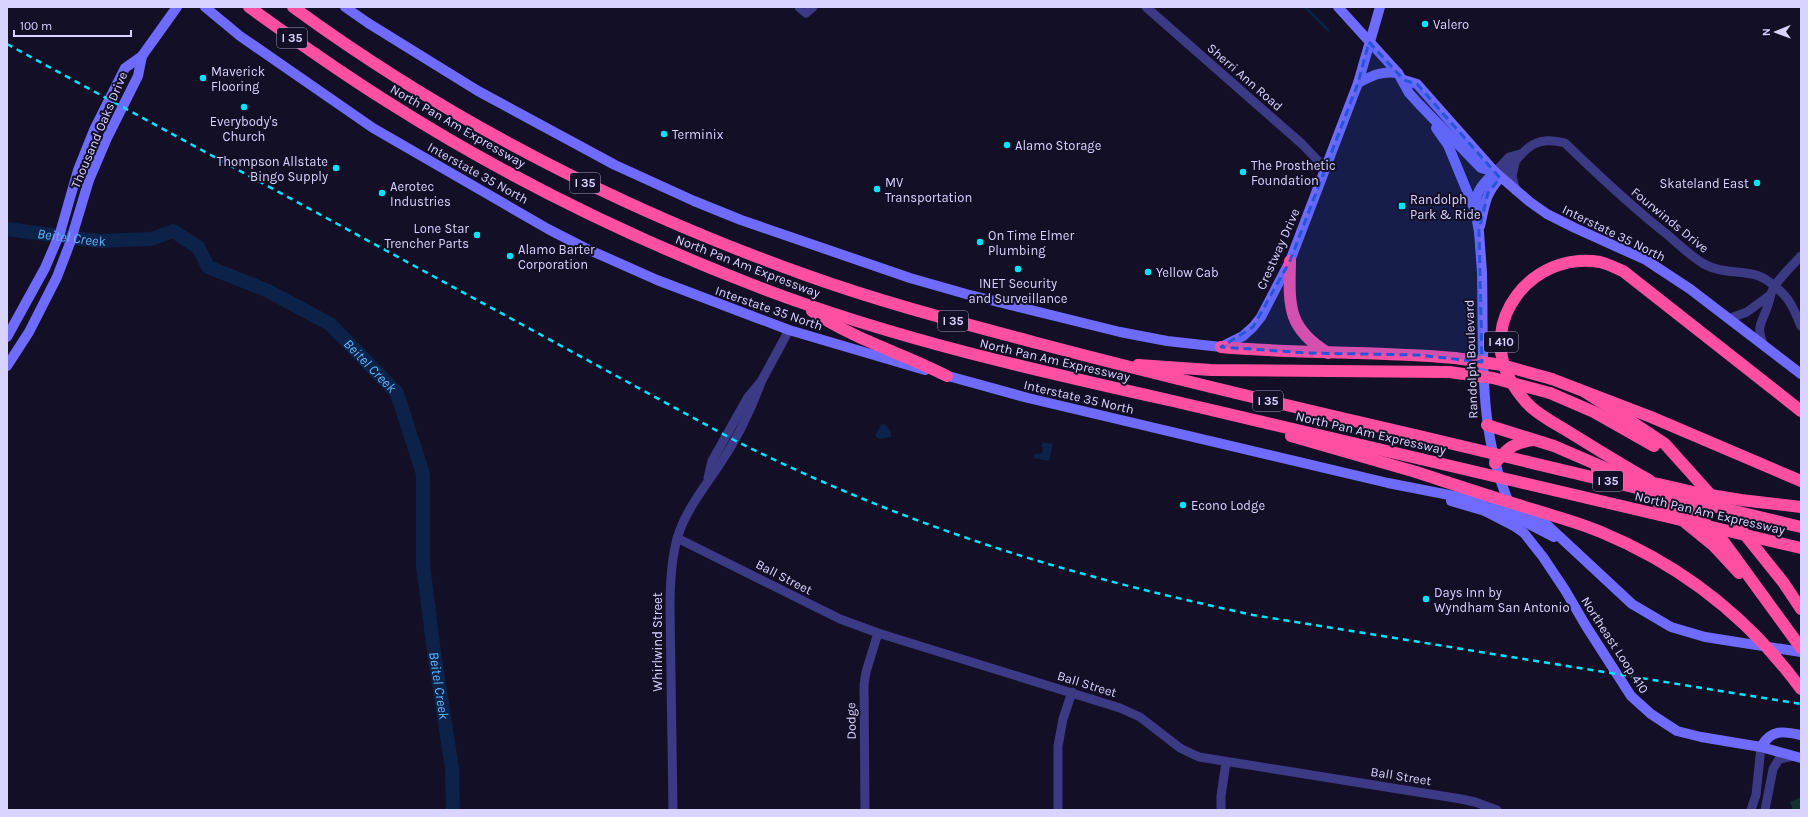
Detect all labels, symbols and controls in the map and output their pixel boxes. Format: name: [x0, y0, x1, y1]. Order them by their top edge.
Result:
scale bar: [14, 12, 131, 38]
north arrow: [1756, 12, 1796, 52]
place label: Valero: [1433, 17, 1469, 32]
text: 100 m: [20, 19, 52, 33]
marker: Valero: [1420, 19, 1430, 29]
road number: I 35: [277, 28, 307, 48]
text: N: [1760, 28, 1773, 36]
street label: Sherri Ann Road: [1204, 40, 1286, 114]
place label: Maverick Flooring: [211, 64, 265, 94]
street label: Thousand Oaks Drive: [68, 69, 130, 191]
marker: Maverick Flooring: [198, 73, 208, 83]
street label: North Pan Am Expressway: [388, 81, 528, 171]
marker: Everybody's Church: [239, 102, 249, 112]
place label: Everybody's Church: [210, 114, 278, 144]
place label: Terminix: [672, 127, 724, 142]
marker: Terminix: [659, 129, 669, 139]
place label: Alamo Storage: [1015, 138, 1102, 153]
street label: Interstate 35 North: [425, 139, 531, 207]
marker: Alamo Storage: [1002, 140, 1012, 150]
place label: Thompson Allstate Bingo Supply: [217, 154, 328, 184]
place label: The Prosthetic Foundation: [1251, 158, 1336, 188]
marker: Thompson Allstate Bingo Supply: [331, 163, 341, 173]
marker: The Prosthetic Foundation: [1238, 167, 1248, 177]
road number: I 35: [570, 173, 600, 193]
place label: MV Transportation: [885, 175, 972, 205]
place label: Skateland East: [1659, 176, 1749, 191]
marker: Skateland East: [1752, 178, 1762, 188]
place label: Aerotec Industries: [390, 179, 451, 209]
marker: MV Transportation: [872, 184, 882, 194]
street label: Fourwinds Drive: [1628, 184, 1712, 256]
marker: Aerotec Industries: [377, 188, 387, 198]
place label: Randolph Park & Ride: [1410, 192, 1481, 222]
marker: Randolph Park & Ride: [1397, 201, 1407, 211]
street label: Interstate 35 North: [1560, 202, 1668, 264]
street label: Crestway Drive: [1253, 206, 1303, 292]
place label: Lone Star Trencher Parts: [384, 221, 469, 251]
water label: Beitel Creek: [36, 225, 107, 250]
place label: On Time Elmer Plumbing: [988, 228, 1074, 258]
marker: Lone Star Trencher Parts: [472, 230, 482, 240]
street label: North Pan Am Expressway: [674, 231, 822, 301]
marker: On Time Elmer Plumbing: [975, 237, 985, 247]
place label: Alamo Barter Corporation: [518, 242, 595, 272]
marker: Alamo Barter Corporation: [505, 251, 515, 261]
marker: INET Security and Surveillance: [1013, 264, 1023, 274]
place label: Yellow Cab: [1156, 265, 1219, 280]
marker: Yellow Cab: [1143, 267, 1153, 277]
place label: INET Security and Surveillance: [969, 276, 1068, 306]
street label: Interstate 35 North: [713, 283, 825, 333]
street label: Randolph Boulevard: [1461, 299, 1481, 419]
road number: I 35: [938, 311, 968, 331]
road number: I 410: [1484, 332, 1518, 352]
water label: Beitel Creek: [340, 335, 401, 397]
street label: North Pan Am Expressway: [978, 335, 1132, 385]
street label: Interstate 35 North: [1022, 377, 1136, 417]
road number: I 35: [1253, 391, 1283, 411]
street label: North Pan Am Expressway: [1294, 408, 1448, 458]
road number: I 35: [1593, 471, 1623, 491]
street label: North Pan Am Expressway: [1633, 488, 1787, 538]
place label: Econo Lodge: [1191, 498, 1265, 513]
marker: Econo Lodge: [1178, 500, 1188, 510]
street label: Ball Street: [753, 556, 815, 598]
place label: Days Inn by Wyndham San Antonio: [1434, 585, 1570, 615]
street label: Whirlwind Street: [650, 592, 665, 692]
marker: Days Inn by Wyndham San Antonio: [1421, 594, 1431, 604]
street label: Northeast Loop 410: [1578, 594, 1652, 696]
water label: Beitel Creek: [426, 650, 453, 722]
street label: Ball Street: [1055, 668, 1119, 700]
street label: Dodge: [843, 702, 859, 740]
street label: Ball Street: [1370, 764, 1433, 788]

